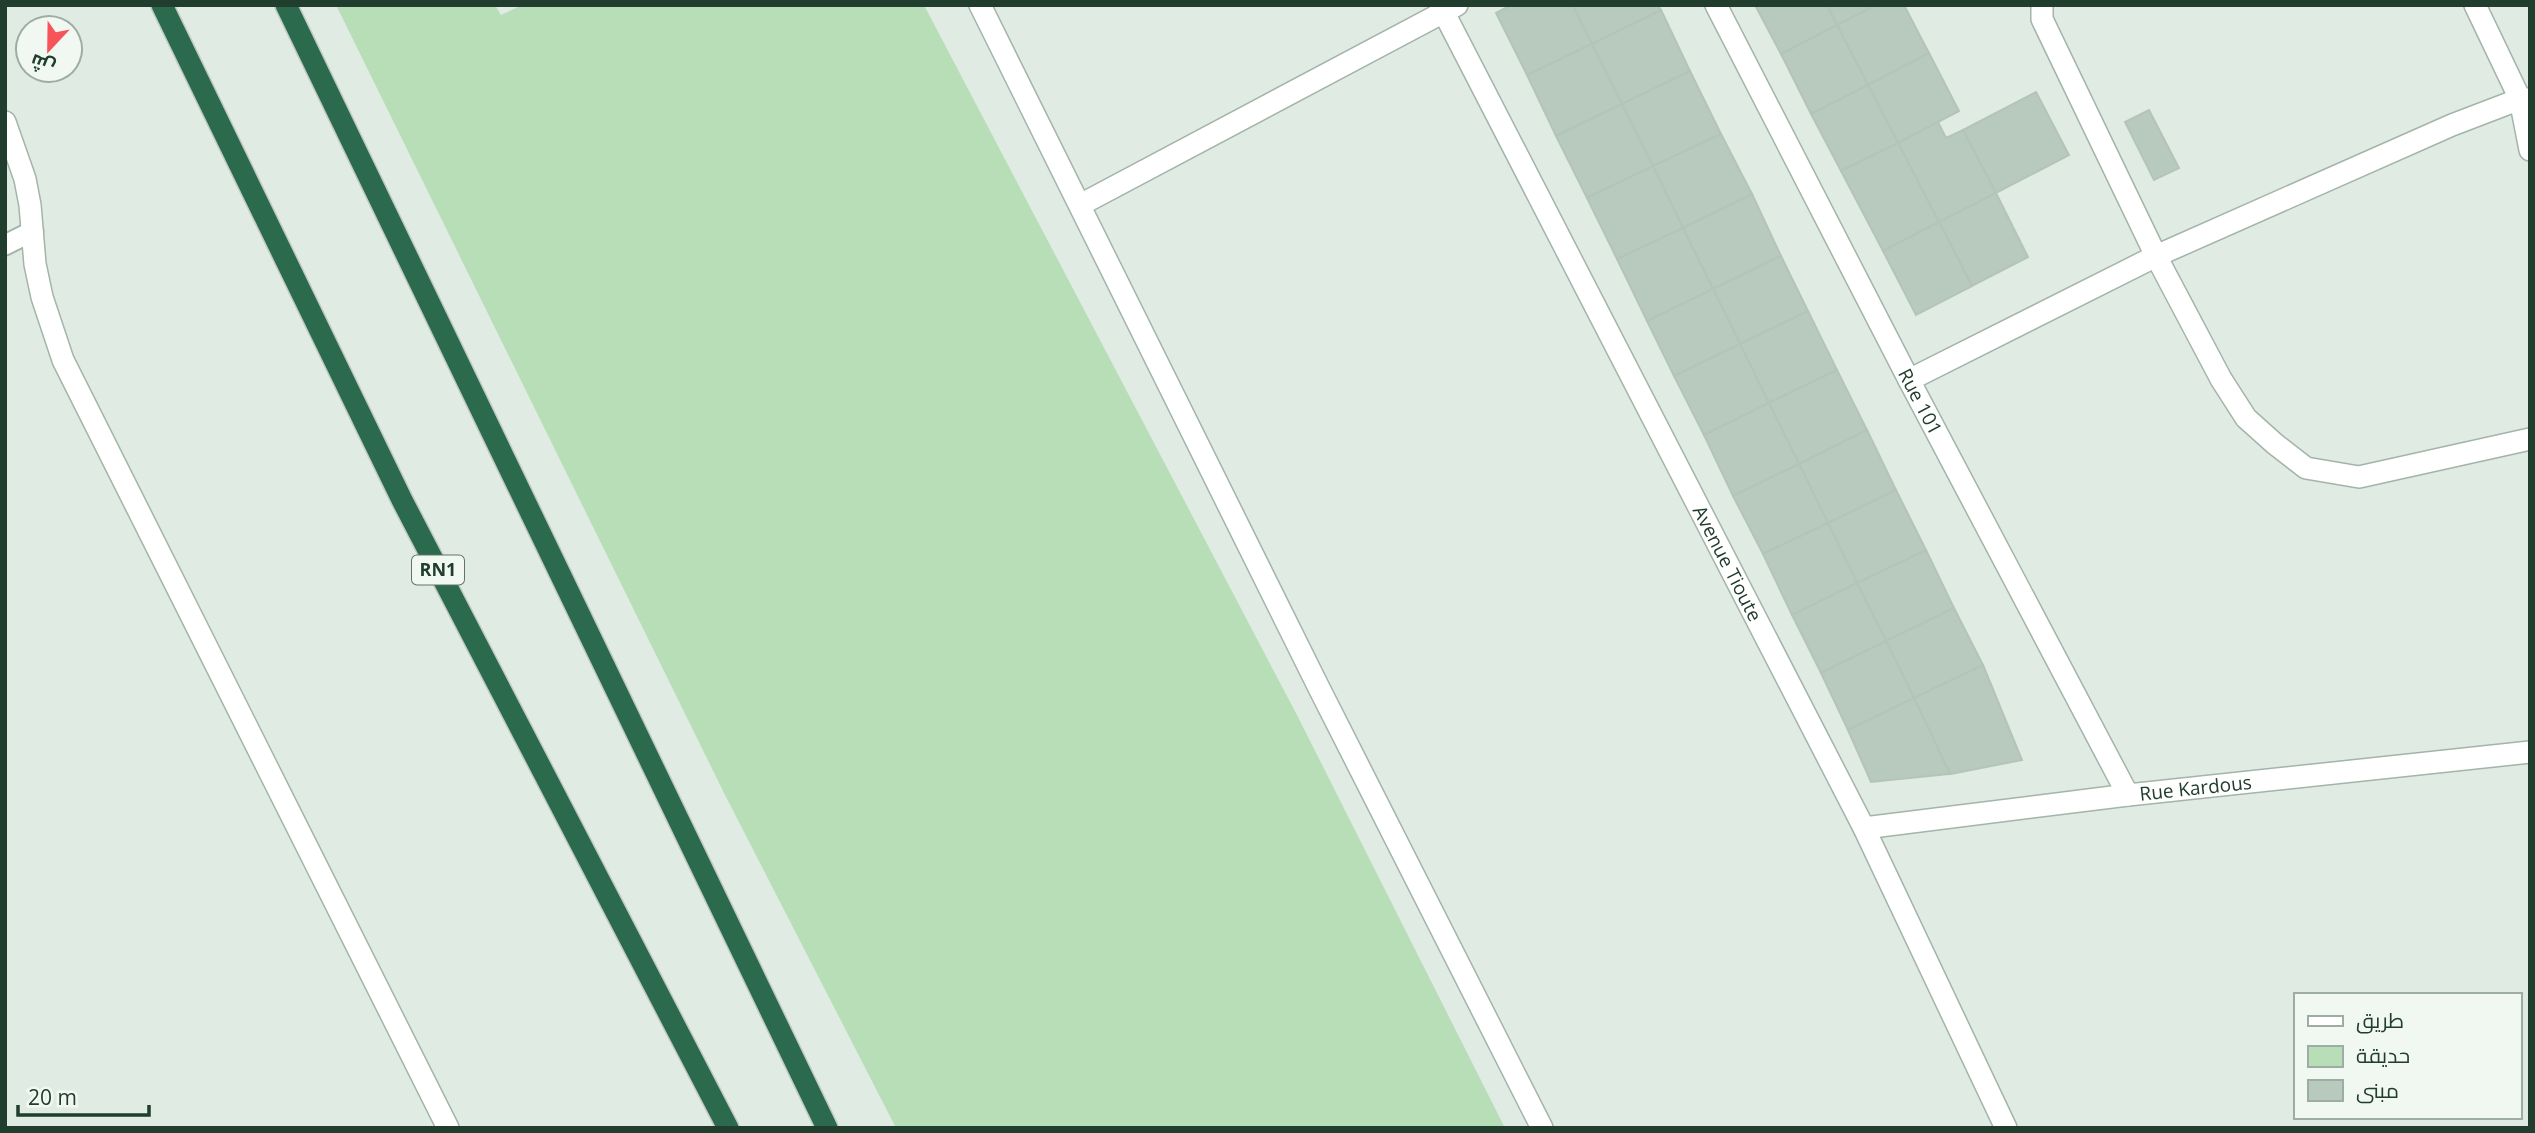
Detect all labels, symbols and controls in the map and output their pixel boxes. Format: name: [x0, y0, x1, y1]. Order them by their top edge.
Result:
north arrow: [14, 14, 84, 84]
text: ش: [26, 48, 59, 81]
street label: Rue 101: [1892, 364, 1949, 439]
street label: Avenue Tioute: [1687, 501, 1768, 626]
road number: RN1: [412, 556, 464, 584]
street label: Rue Kardous: [2138, 769, 2253, 807]
legend: [2294, 993, 2521, 1119]
text: طريق: [2356, 1006, 2404, 1034]
text: حديقة: [2356, 1041, 2410, 1069]
scale bar: [18, 1074, 149, 1118]
text: مبنى: [2356, 1076, 2399, 1104]
text: 20 m: [28, 1083, 77, 1111]

